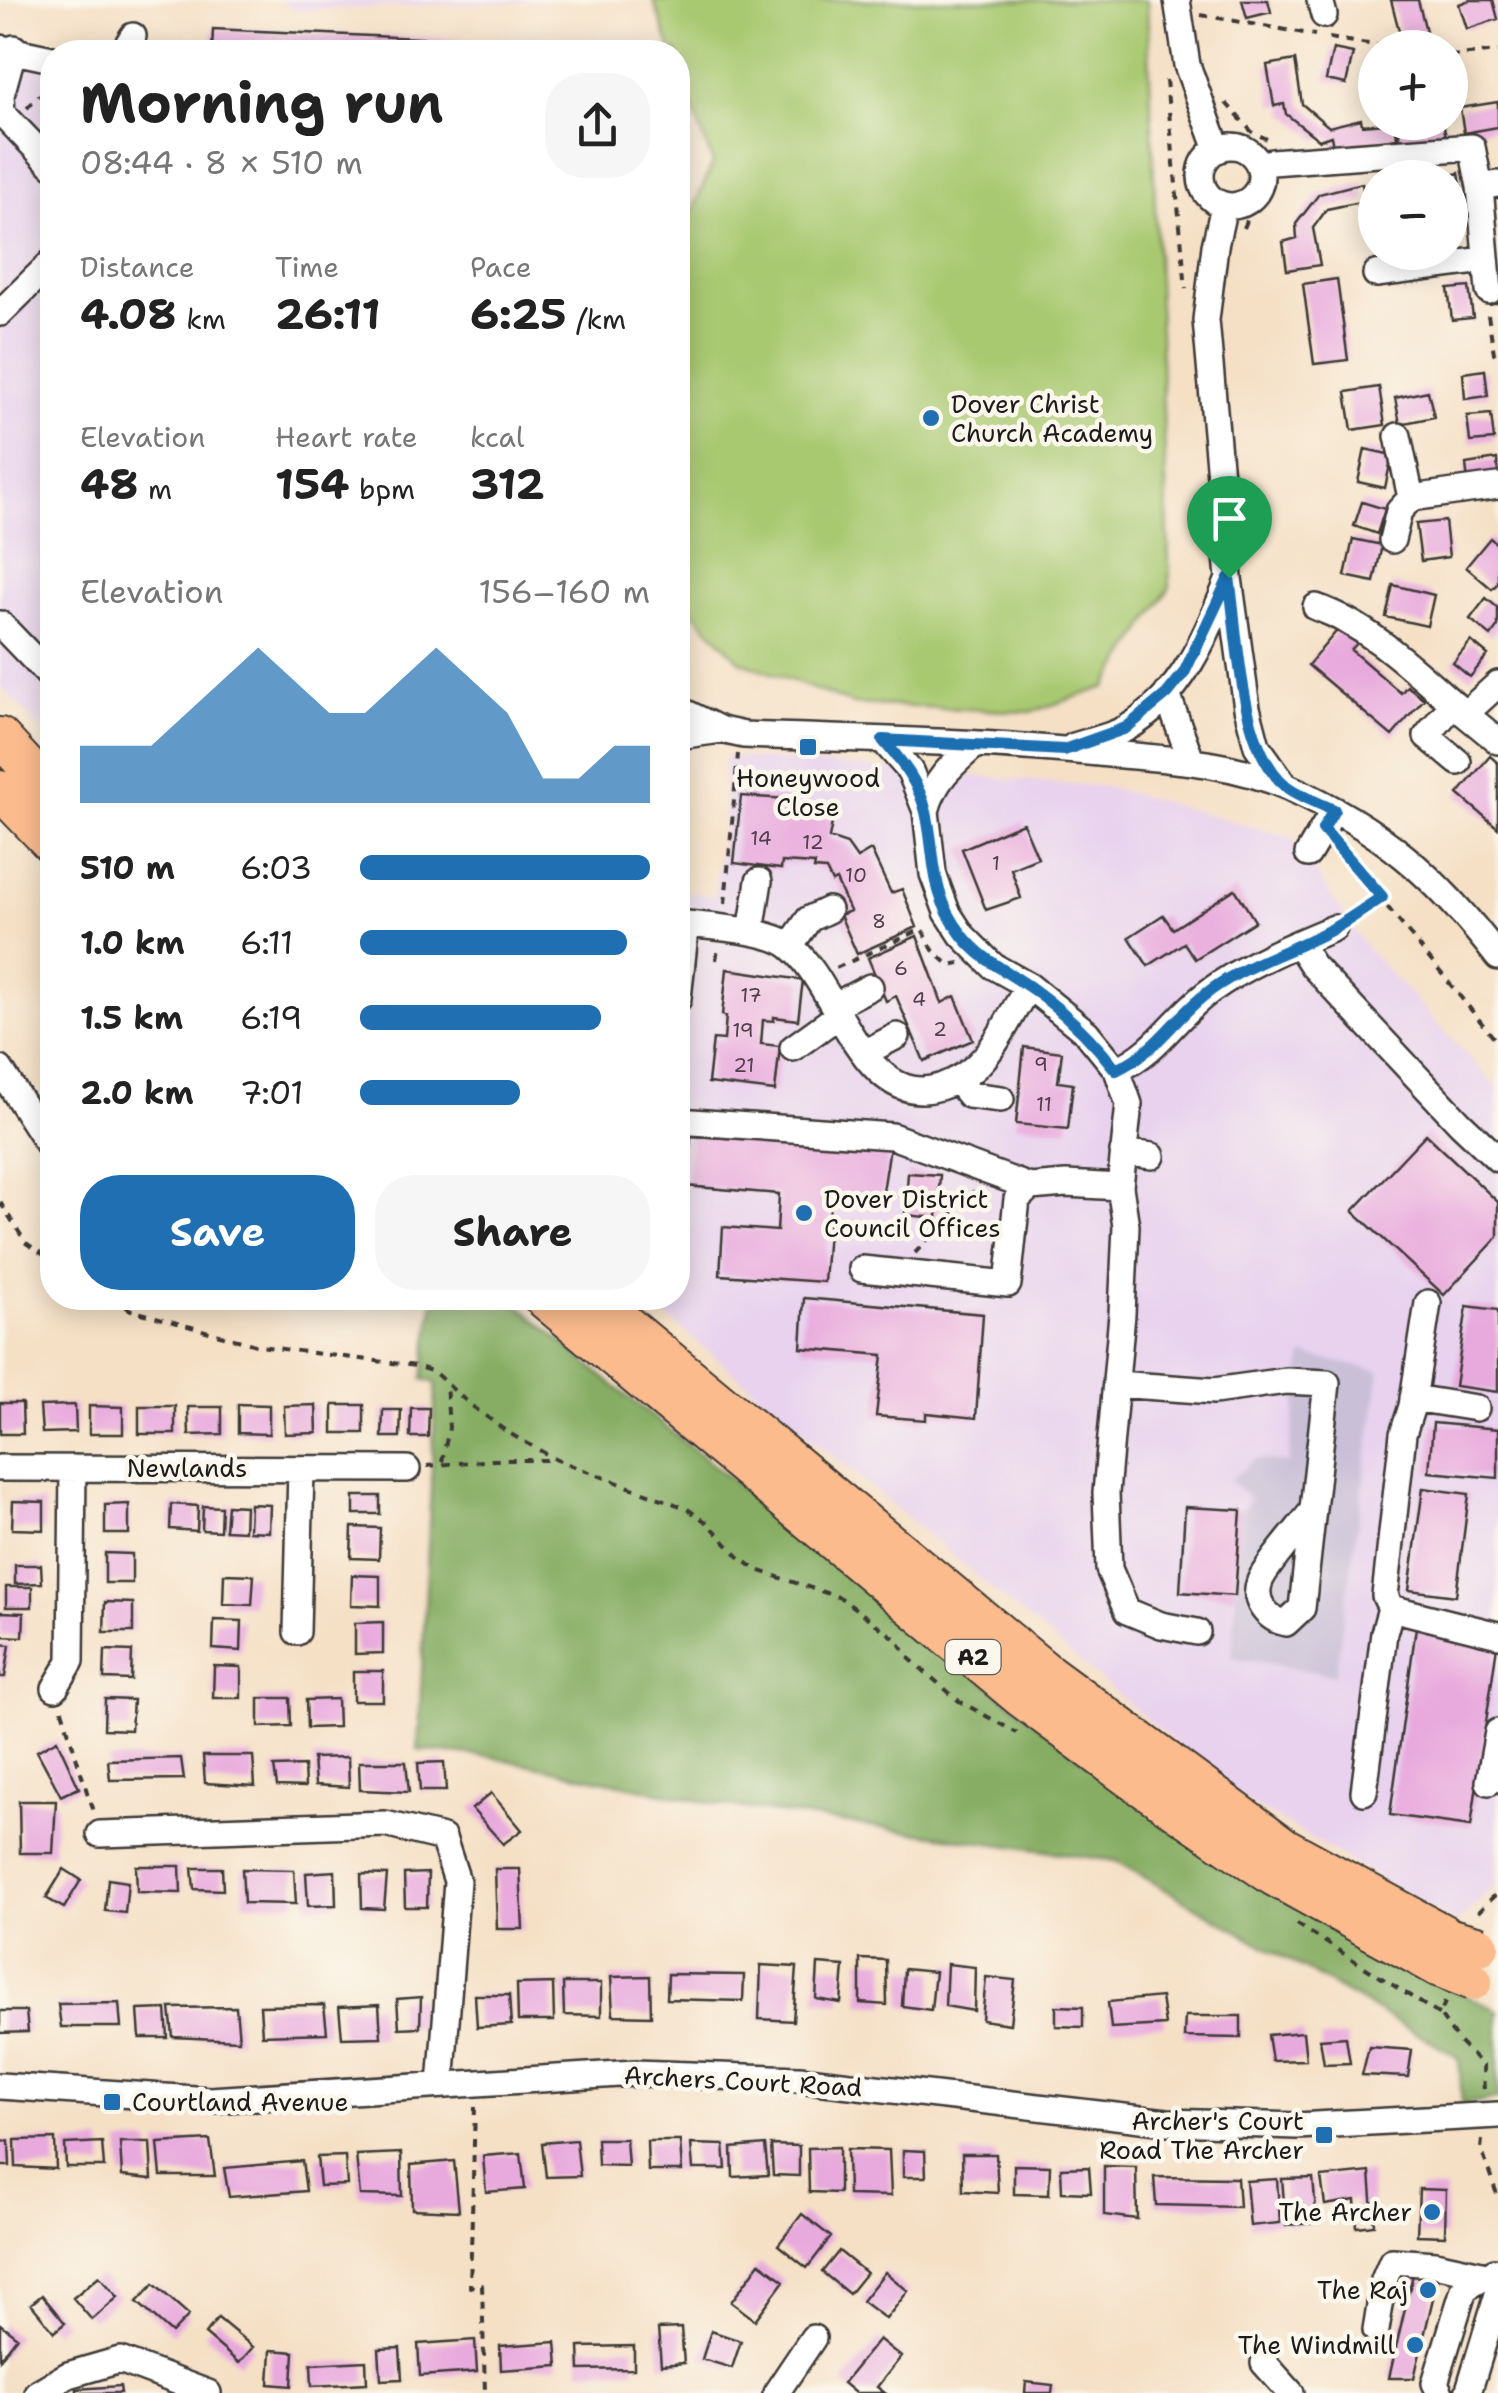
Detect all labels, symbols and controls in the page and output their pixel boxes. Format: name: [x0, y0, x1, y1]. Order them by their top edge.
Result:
map controls: [1358, 30, 1468, 270]
button: +: [1358, 30, 1468, 140]
text: Morning run: [80, 66, 444, 140]
button: share: [545, 73, 650, 178]
text: 08:44 · 8 × 510 m: [80, 141, 363, 184]
button: −: [1358, 160, 1468, 270]
text: Distance: [80, 248, 195, 286]
text: Time: [275, 248, 339, 286]
text: Pace: [470, 248, 532, 286]
text: 4.08: [80, 286, 177, 342]
text: 26:11: [275, 286, 381, 342]
text: 6:25: [470, 286, 567, 342]
text: km: [177, 300, 226, 338]
text: /km: [567, 300, 626, 338]
place label: Dover Christ Church Academy: [951, 387, 1153, 450]
marker: Dover Christ Church Academy: [920, 407, 942, 429]
text: Elevation: [80, 418, 205, 456]
text: Heart rate: [275, 418, 418, 456]
text: kcal: [470, 418, 524, 456]
text: 48: [80, 456, 139, 512]
text: 154: [275, 456, 349, 512]
text: 312: [470, 456, 545, 512]
text: m: [139, 470, 172, 508]
text: bpm: [349, 470, 415, 508]
pin: [1187, 476, 1272, 579]
icon: arrive: [1202, 491, 1257, 546]
text: Elevation: [80, 570, 223, 613]
text: 156–160 m: [479, 570, 650, 613]
marker: Honeywood Close: [797, 736, 819, 758]
place label: Honeywood Close: [736, 761, 880, 824]
house number: 14: [750, 825, 772, 851]
house number: 12: [802, 829, 824, 855]
text: 510 m: [80, 846, 175, 889]
text: 6:03: [240, 846, 312, 889]
house number: 1: [992, 850, 1000, 876]
house number: 10: [845, 862, 867, 888]
house number: 8: [872, 908, 886, 934]
text: 1.0 km: [80, 921, 185, 964]
text: 6:11: [240, 921, 293, 964]
house number: 6: [894, 955, 908, 981]
house number: 17: [740, 982, 762, 1008]
house number: 4: [912, 986, 926, 1012]
text: 1.5 km: [80, 996, 183, 1039]
text: 6:19: [240, 996, 302, 1039]
house number: 2: [933, 1016, 947, 1042]
house number: 19: [732, 1017, 754, 1043]
house number: 9: [1034, 1051, 1048, 1077]
house number: 21: [733, 1052, 755, 1078]
text: 2.0 km: [80, 1071, 194, 1114]
text: 7:01: [240, 1071, 304, 1114]
house number: 11: [1036, 1091, 1052, 1117]
button: Save: [80, 1175, 355, 1290]
button: Share: [375, 1175, 650, 1290]
place label: Dover District Council Offices: [824, 1182, 1001, 1245]
marker: Dover District Council Offices: [793, 1202, 815, 1224]
street label: Newlands: [127, 1451, 247, 1485]
road number: A2: [946, 1640, 1000, 1674]
street label: Archers Court Road: [623, 2058, 863, 2104]
place label: Courtland Avenue: [132, 2085, 349, 2119]
marker: Courtland Avenue: [101, 2091, 123, 2113]
place label: Archer's Court Road The Archer: [1099, 2104, 1304, 2167]
marker: Archer's Court Road The Archer: [1313, 2124, 1335, 2146]
place label: The Archer: [1278, 2195, 1412, 2229]
marker: The Archer: [1421, 2201, 1443, 2223]
place label: The Raj: [1317, 2273, 1408, 2307]
marker: The Raj: [1417, 2279, 1439, 2301]
place label: The Windmill: [1238, 2328, 1395, 2362]
marker: The Windmill: [1404, 2334, 1426, 2356]

